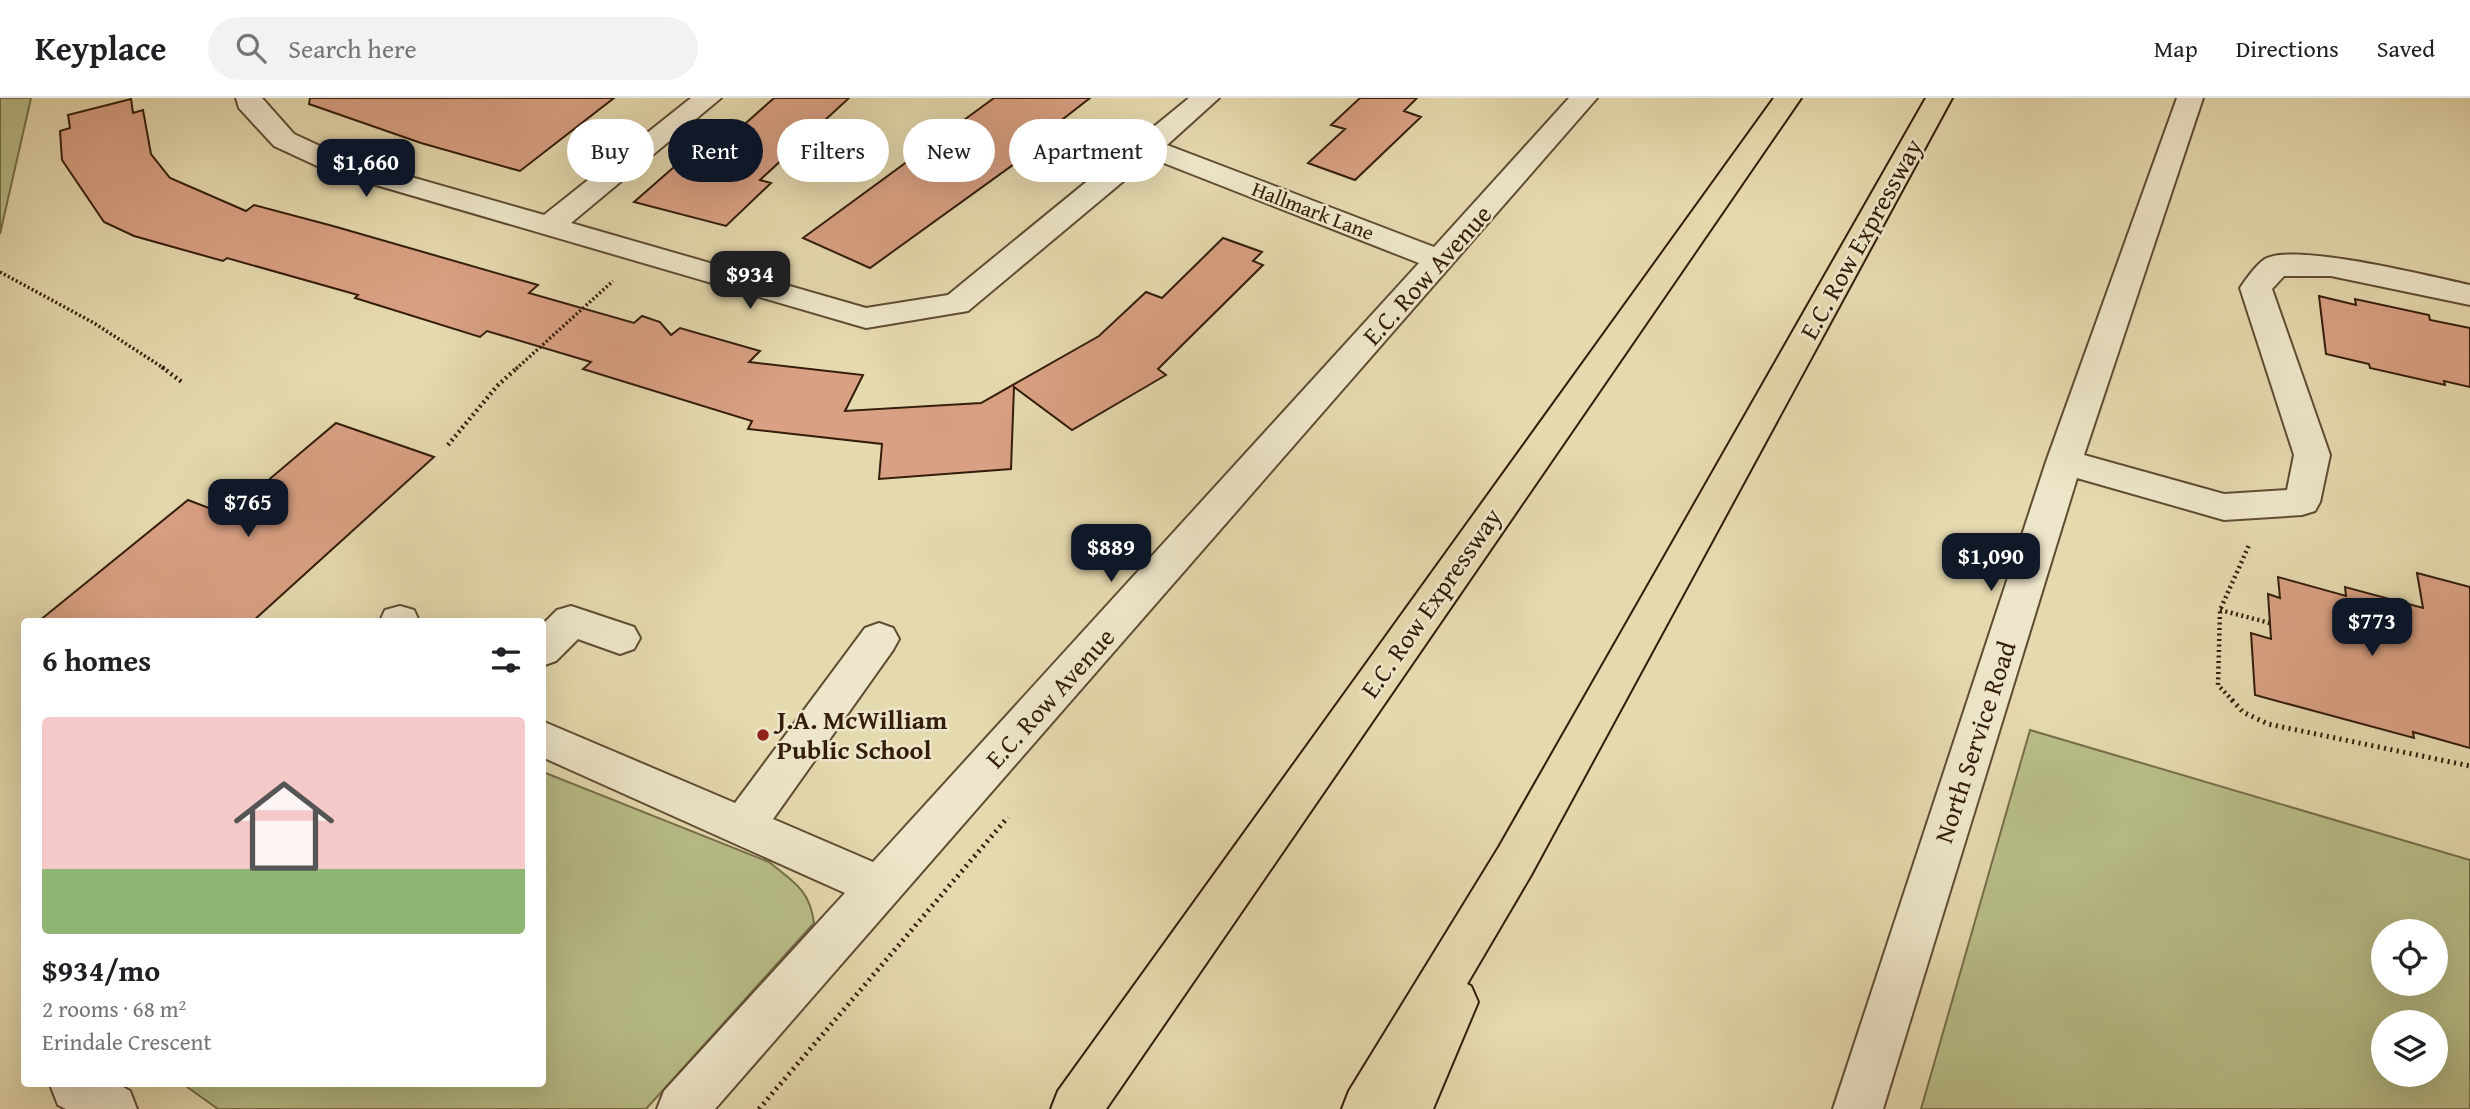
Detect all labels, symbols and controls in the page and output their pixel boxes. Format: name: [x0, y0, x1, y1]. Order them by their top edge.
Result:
search box: [208, 17, 698, 80]
text: Keyplace: [35, 24, 166, 72]
icon: search: [232, 29, 270, 67]
text: Search here: [288, 29, 417, 68]
text: Map: [2154, 31, 2198, 66]
text: Directions: [2236, 31, 2339, 66]
text: Saved: [2377, 31, 2435, 66]
chip: Buy: [567, 119, 654, 182]
chip: Rent: [668, 119, 763, 182]
chip: Filters: [777, 119, 889, 182]
chip: New: [903, 119, 995, 182]
chip: Apartment: [1009, 119, 1167, 182]
street label: E.C. Row Expressway: [1789, 131, 1932, 346]
pin: $1,660: [309, 140, 423, 199]
text: $1,660: [333, 145, 399, 178]
street label: Hallmark Lane: [1248, 173, 1379, 248]
street label: E.C. Row Avenue: [1353, 196, 1501, 354]
pin: $934: [709, 252, 791, 311]
text: $934: [726, 257, 774, 290]
pin: $765: [207, 480, 289, 539]
text: $765: [224, 485, 272, 518]
street label: E.C. Row Expressway: [1350, 500, 1511, 706]
pin: $889: [1070, 524, 1152, 584]
text: $889: [1087, 530, 1135, 563]
pin: $1,090: [1934, 533, 2048, 593]
text: $1,090: [1958, 539, 2024, 572]
pin: $773: [2331, 598, 2413, 658]
text: $773: [2348, 604, 2396, 637]
street label: E.C. Row Avenue: [976, 619, 1124, 777]
street label: North Service Road: [1924, 636, 2026, 848]
text: 6 homes: [42, 638, 151, 682]
icon: filters: [487, 641, 525, 679]
place label: J.A. McWilliam Public School: [773, 700, 948, 769]
marker: J.A. McWilliam Public School: [755, 727, 771, 743]
icon: home: [221, 763, 347, 889]
map controls: [2371, 919, 2448, 1087]
button: locate: [2371, 919, 2448, 996]
text: $934/mo: [42, 948, 160, 992]
text: 2 rooms · 68 m²: [42, 992, 186, 1025]
button: layers: [2371, 1010, 2448, 1087]
text: Erindale Crescent: [42, 1025, 212, 1058]

